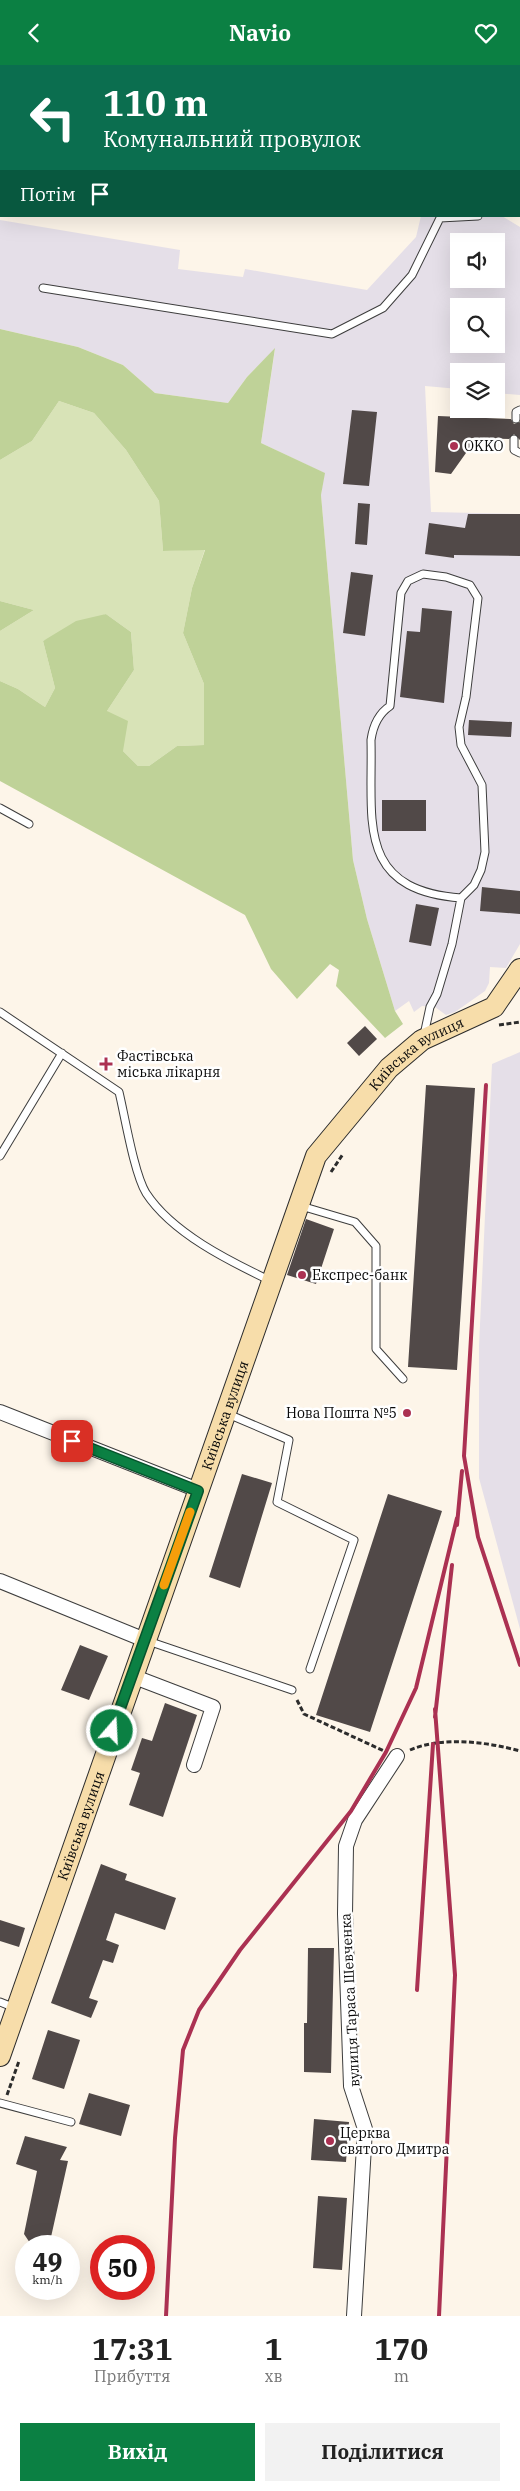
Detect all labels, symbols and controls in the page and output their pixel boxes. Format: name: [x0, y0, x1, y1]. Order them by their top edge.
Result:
text: Navio: [229, 18, 291, 47]
icon: back: [20, 19, 48, 47]
icon: heart: [472, 19, 500, 47]
text: 110 m: [103, 80, 208, 126]
icon: left: [20, 85, 85, 150]
text: Комунальний провулок: [103, 124, 361, 153]
icon: arrive: [86, 180, 114, 208]
text: Потім: [20, 182, 76, 206]
map controls: [450, 233, 505, 418]
button: sound: [450, 233, 505, 288]
button: search: [450, 298, 505, 353]
button: layers: [450, 363, 505, 418]
place label: OKKO: [464, 437, 504, 455]
marker: OKKO: [448, 440, 460, 452]
street label: Київська вулиця: [365, 1013, 467, 1094]
place label: Фастівська міська лікарня: [117, 1047, 220, 1081]
marker: Фастівська міська лікарня: [99, 1057, 113, 1071]
place label: Експрес-банк: [312, 1266, 407, 1284]
marker: Експрес-банк: [296, 1269, 308, 1281]
street label: Київська вулиця: [197, 1358, 252, 1472]
place label: Нова Пошта №5: [286, 1404, 397, 1422]
marker: Нова Пошта №5: [401, 1407, 413, 1419]
pin: [51, 1420, 93, 1462]
icon: arrive: [58, 1427, 86, 1455]
position arrow: [85, 1704, 137, 1756]
street label: Київська вулиця: [53, 1769, 108, 1883]
street label: вулиця Тараса Шевченка: [336, 1912, 364, 2087]
place label: Церква святого Дмитра: [340, 2124, 450, 2158]
marker: Церква святого Дмитра: [324, 2135, 336, 2147]
speed limit sign: 50: [90, 2235, 155, 2300]
text: 49: [32, 2245, 63, 2278]
text: km/h: [32, 2272, 63, 2287]
text: 17:31: [92, 2329, 173, 2368]
text: 1: [265, 2329, 283, 2368]
text: 170: [374, 2329, 428, 2368]
text: Прибуття: [94, 2366, 171, 2386]
text: хв: [265, 2366, 283, 2386]
text: m: [394, 2366, 409, 2386]
button: Вихід: [20, 2423, 255, 2481]
button: Поділитися: [265, 2423, 500, 2481]

